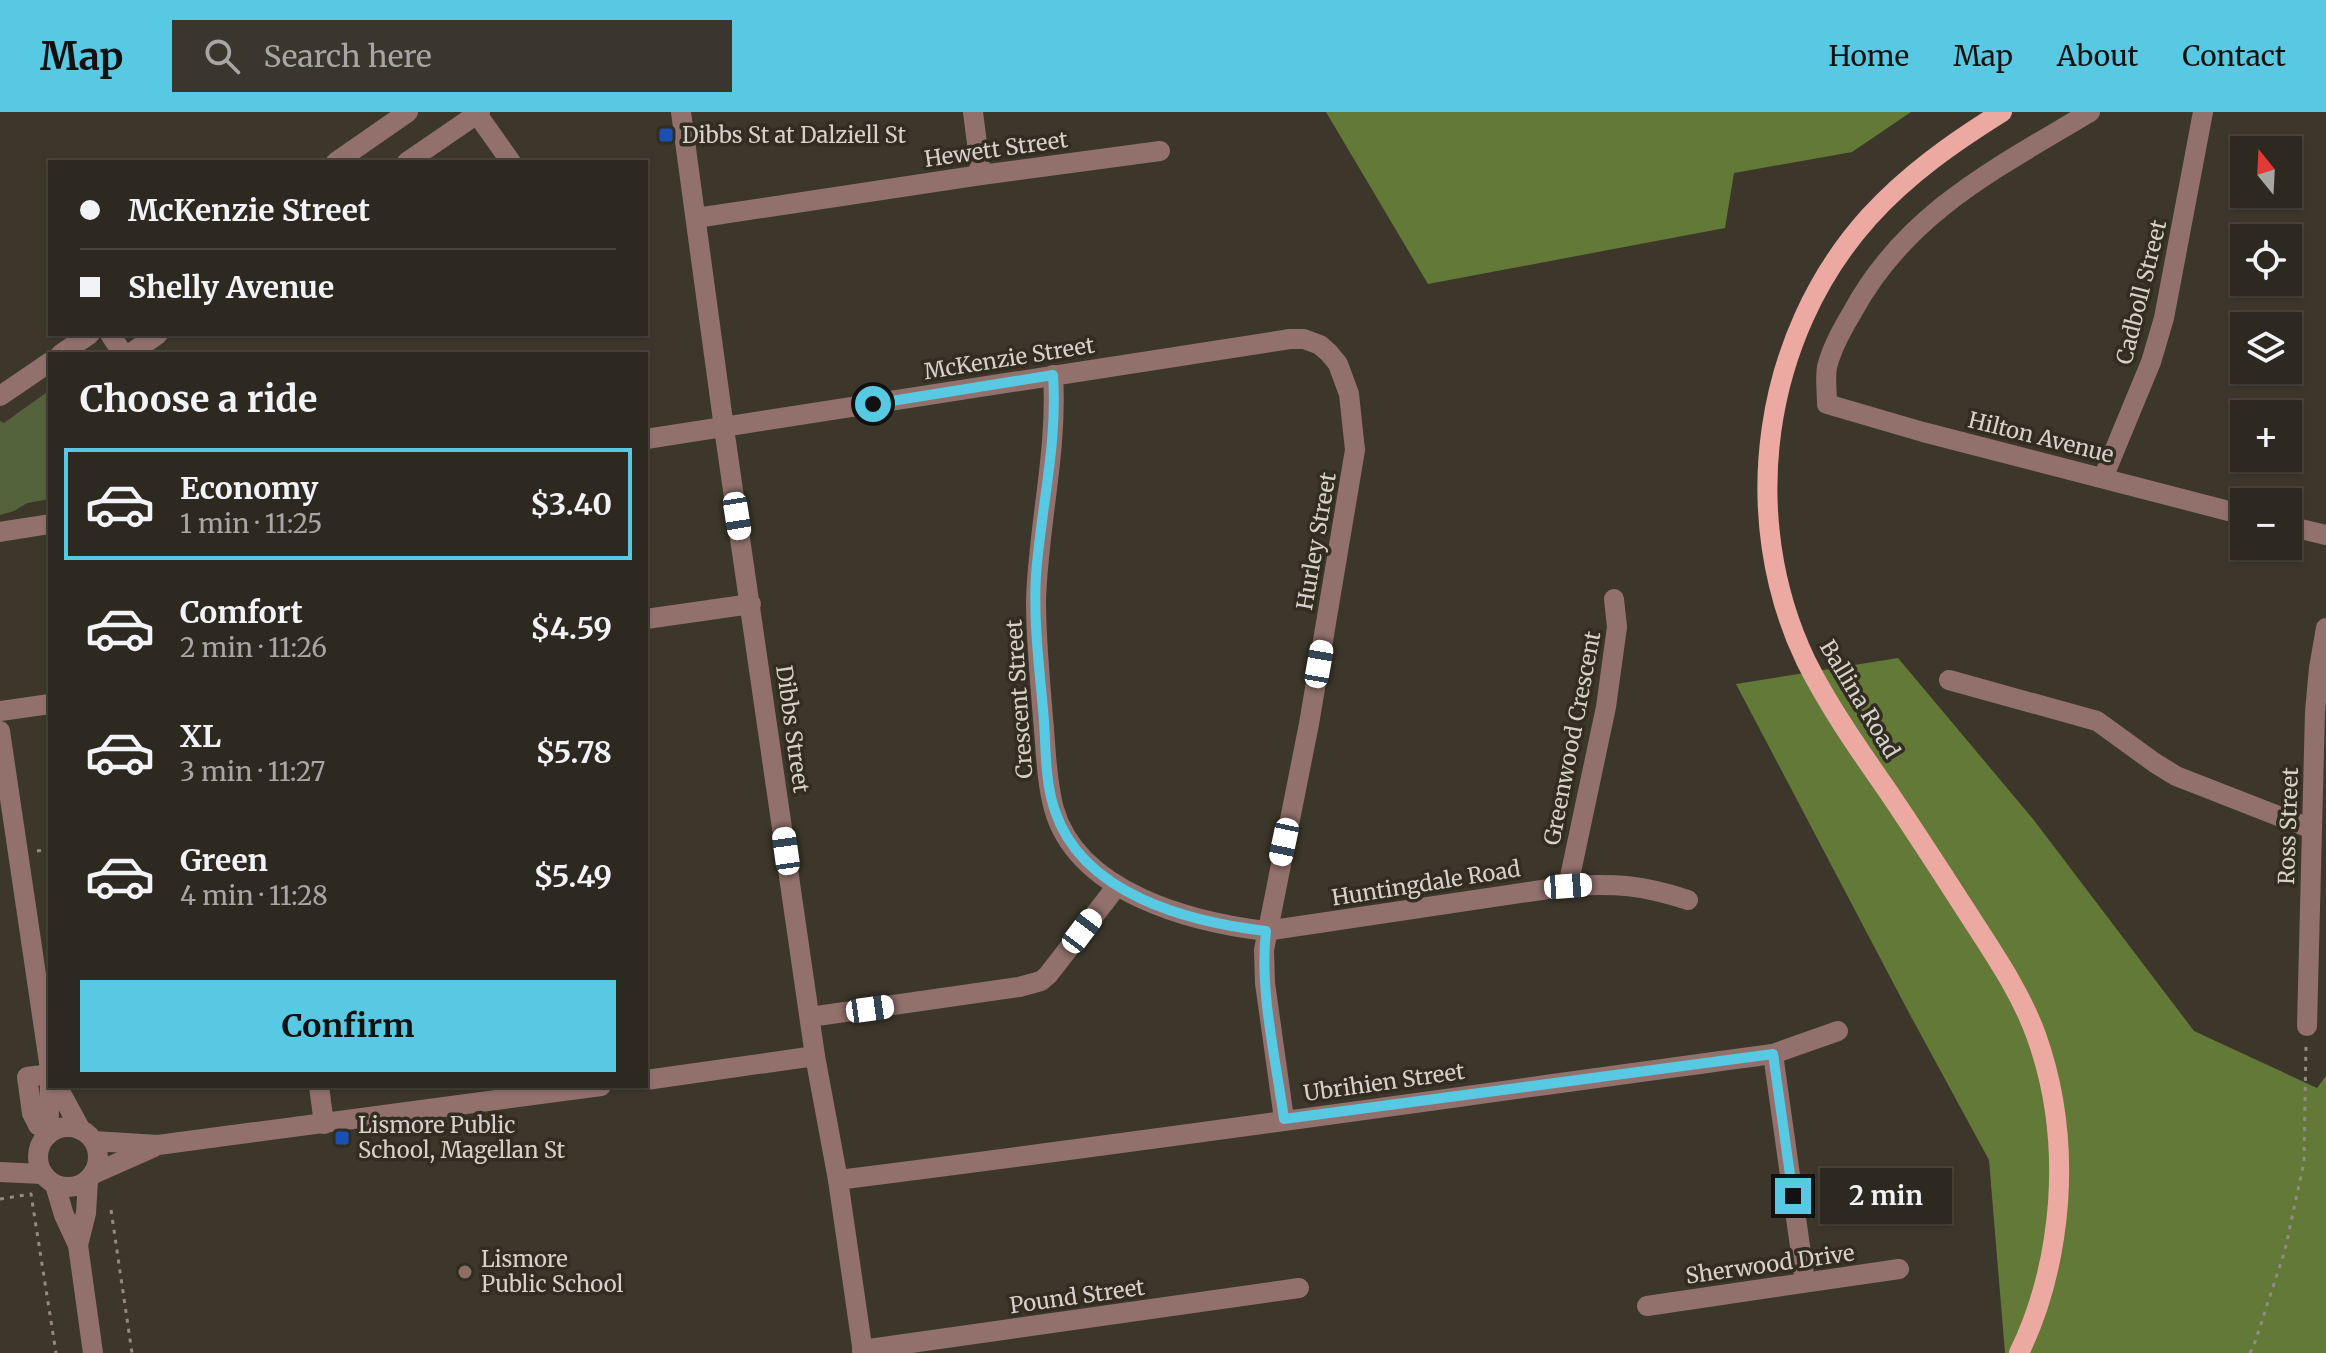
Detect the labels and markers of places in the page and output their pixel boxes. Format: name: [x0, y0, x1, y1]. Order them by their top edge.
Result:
place label: Dibbs St at Dalziell St: [682, 121, 907, 149]
marker: Dibbs St at Dalziell St: [657, 126, 675, 144]
place label: Lismore Public School, Magellan St: [358, 1111, 566, 1164]
marker: Lismore Public School, Magellan St: [333, 1129, 351, 1147]
place label: Lismore Public School: [481, 1245, 624, 1298]
marker: Lismore Public School: [456, 1263, 474, 1281]

